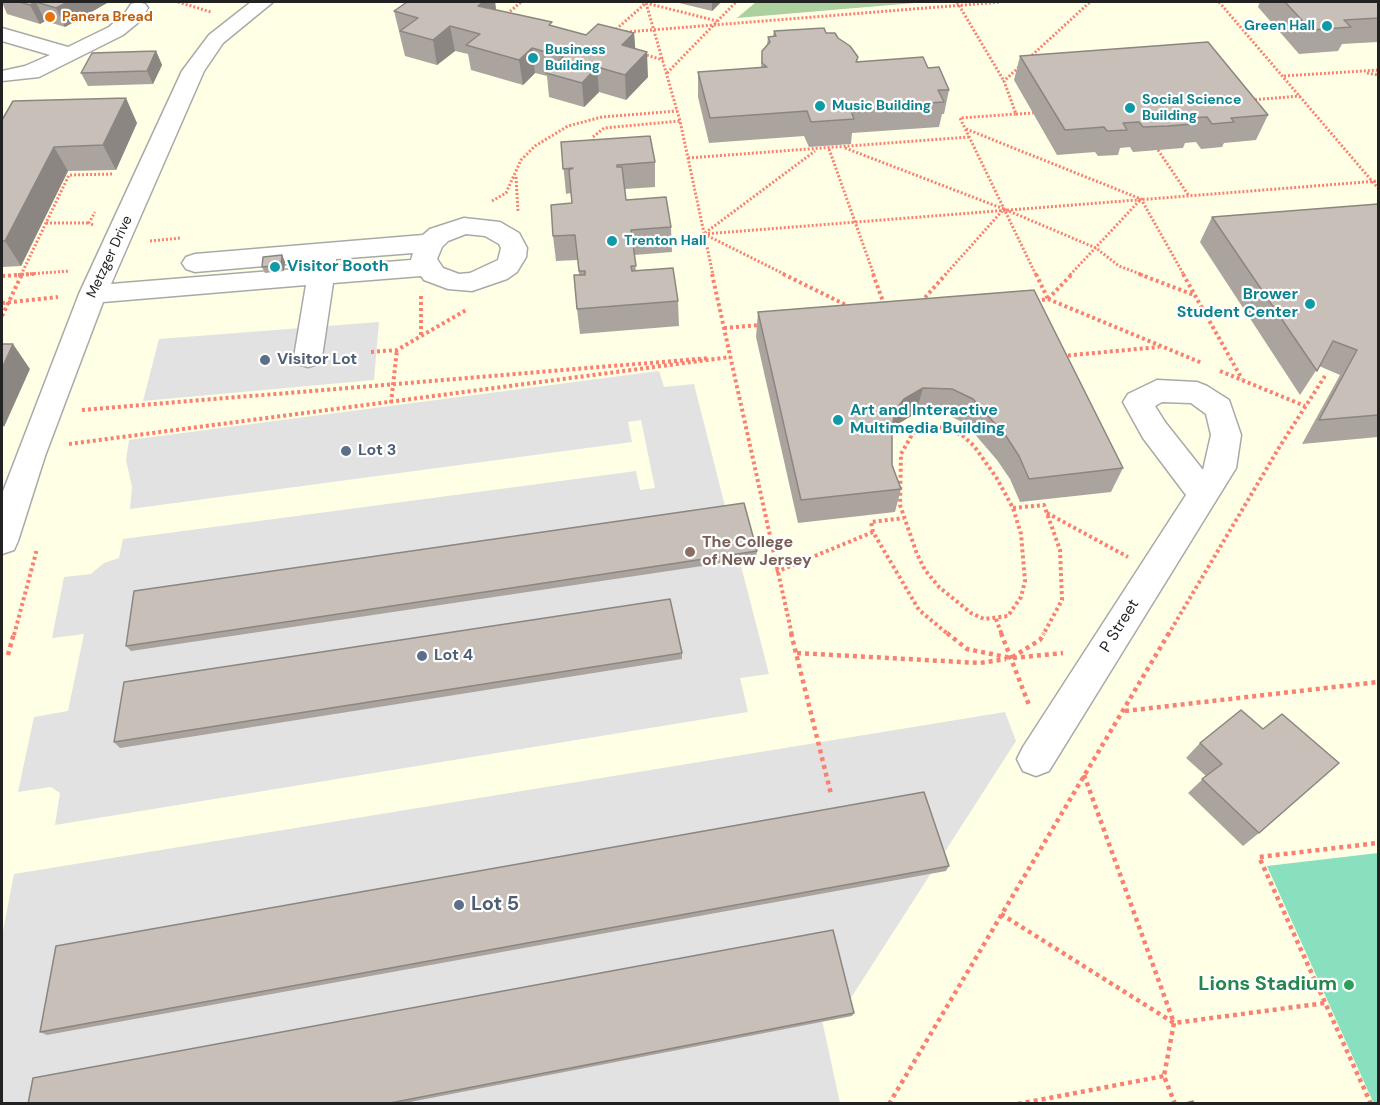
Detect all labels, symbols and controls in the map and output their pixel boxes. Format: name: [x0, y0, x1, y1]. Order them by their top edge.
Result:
place label: Panera Bread: [62, 9, 153, 25]
marker: Panera Bread: [43, 10, 57, 24]
place label: Green Hall: [1244, 18, 1315, 34]
marker: Green Hall: [1320, 19, 1334, 33]
place label: Business Building: [545, 42, 606, 74]
marker: Business Building: [526, 51, 540, 65]
place label: Social Science Building: [1142, 92, 1241, 124]
place label: Music Building: [832, 98, 931, 114]
marker: Music Building: [813, 99, 827, 113]
marker: Social Science Building: [1123, 101, 1137, 115]
street label: Metzger Drive: [84, 213, 136, 301]
place label: Trenton Hall: [624, 233, 706, 249]
marker: Trenton Hall: [605, 234, 619, 248]
place label: Visitor Booth: [287, 257, 389, 277]
marker: Visitor Booth: [268, 260, 282, 274]
place label: Brower Student Center: [1177, 285, 1298, 323]
marker: Brower Student Center: [1303, 297, 1317, 311]
place label: Visitor Lot: [277, 350, 357, 370]
marker: Visitor Lot: [258, 353, 272, 367]
place label: Art and Interactive Multimedia Building: [850, 401, 1005, 439]
marker: Art and Interactive Multimedia Building: [831, 413, 845, 427]
place label: Lot 3: [358, 441, 396, 461]
marker: Lot 3: [339, 444, 353, 458]
place label: The College of New Jersey: [702, 533, 812, 571]
marker: The College of New Jersey: [683, 545, 697, 559]
street label: P Street: [1096, 596, 1144, 656]
place label: Lot 4: [434, 646, 473, 666]
marker: Lot 4: [415, 649, 429, 663]
place label: Lot 5: [471, 893, 519, 917]
marker: Lot 5: [452, 898, 466, 912]
place label: Lions Stadium: [1198, 973, 1337, 997]
marker: Lions Stadium: [1342, 978, 1356, 992]

